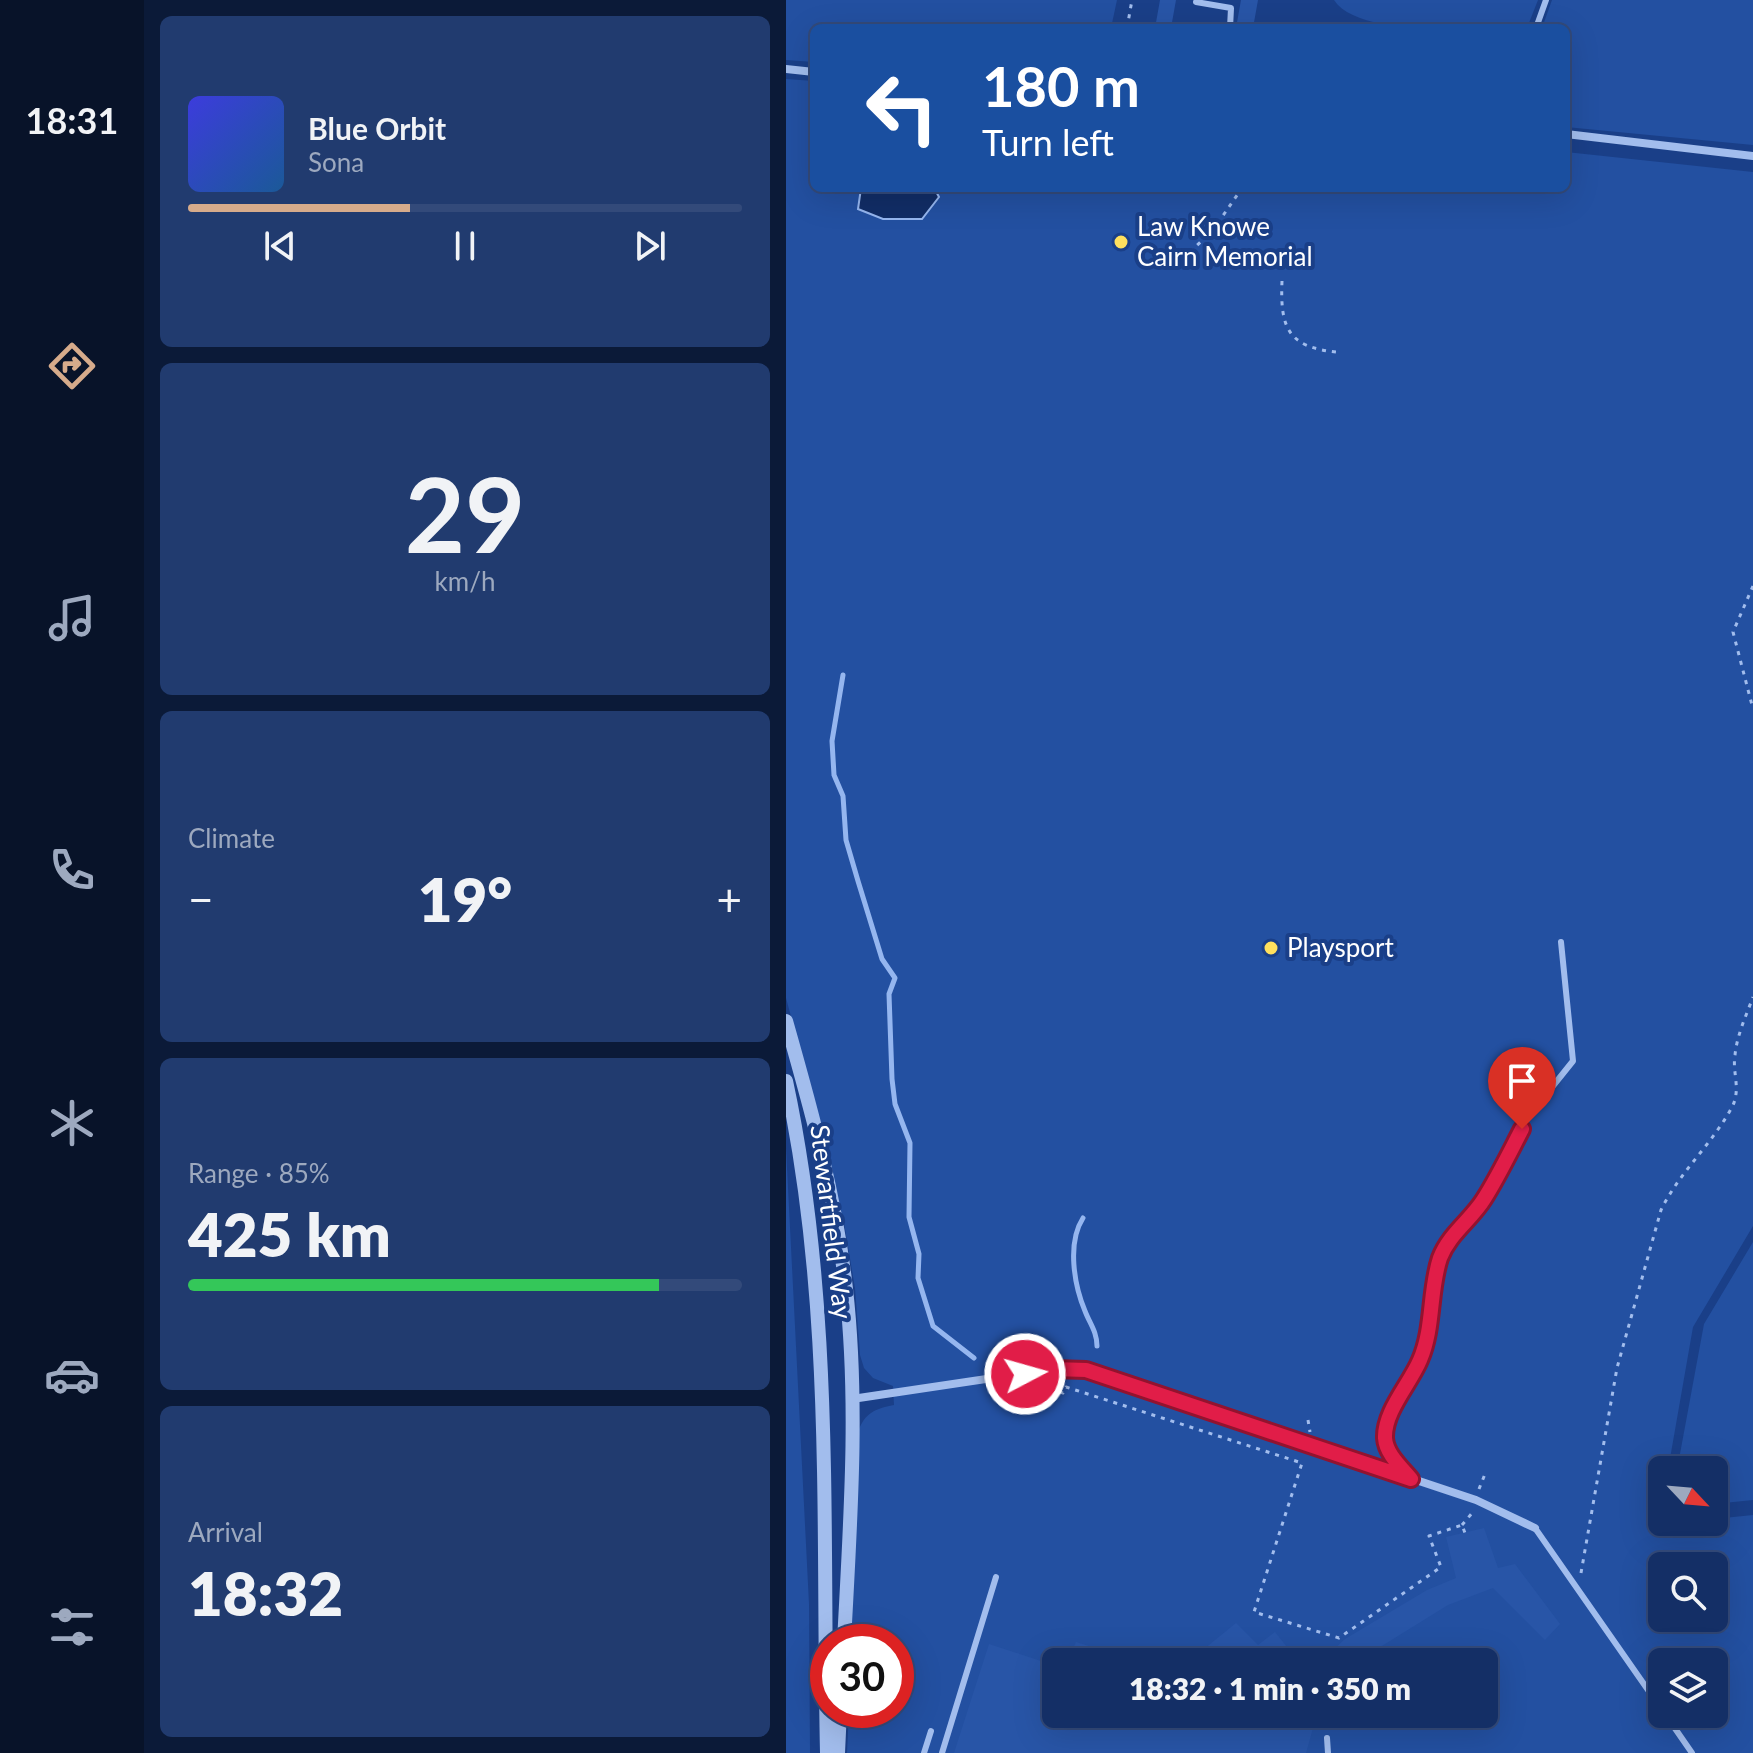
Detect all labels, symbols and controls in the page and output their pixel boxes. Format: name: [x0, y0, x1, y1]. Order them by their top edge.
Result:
text: 180 m: [982, 52, 1140, 119]
icon: left: [850, 56, 954, 160]
text: 18:31: [26, 98, 118, 142]
text: Blue Orbit: [308, 110, 446, 146]
text: Turn left: [982, 120, 1114, 164]
text: Sona: [308, 146, 364, 178]
place label: Law Knowe Cairn Memorial: [1137, 210, 1313, 272]
icon: previous: [258, 224, 302, 268]
icon: pause: [443, 224, 487, 268]
icon: next: [628, 224, 672, 268]
marker: Law Knowe Cairn Memorial: [1112, 233, 1130, 251]
icon: directions: [44, 338, 100, 394]
text: 29: [405, 450, 525, 575]
text: km/h: [435, 565, 495, 597]
icon: music: [44, 590, 100, 646]
text: Climate: [188, 822, 275, 854]
icon: phone: [44, 842, 100, 898]
text: 19°: [418, 863, 512, 935]
text: −: [188, 873, 214, 925]
text: +: [716, 873, 742, 925]
place label: Playsport: [1287, 931, 1394, 963]
marker: Playsport: [1262, 939, 1280, 957]
pin: [1488, 1047, 1556, 1129]
icon: arrive: [1500, 1059, 1544, 1103]
icon: climate: [44, 1095, 100, 1151]
street label: Stewartfield Way: [804, 1123, 860, 1321]
text: Range · 85%: [188, 1157, 330, 1189]
text: 425 km: [188, 1198, 391, 1270]
position arrow: [983, 1332, 1067, 1416]
icon: car: [44, 1347, 100, 1403]
north arrow: [1648, 1456, 1728, 1536]
map controls: [1648, 1456, 1728, 1728]
text: Arrival: [188, 1516, 263, 1548]
button: search: [1648, 1552, 1728, 1632]
text: 18:32: [188, 1557, 343, 1629]
icon: filters: [44, 1599, 100, 1655]
speed limit sign: 30: [810, 1624, 914, 1728]
button: layers: [1648, 1648, 1728, 1728]
text: 18:32 · 1 min · 350 m: [1129, 1670, 1411, 1706]

